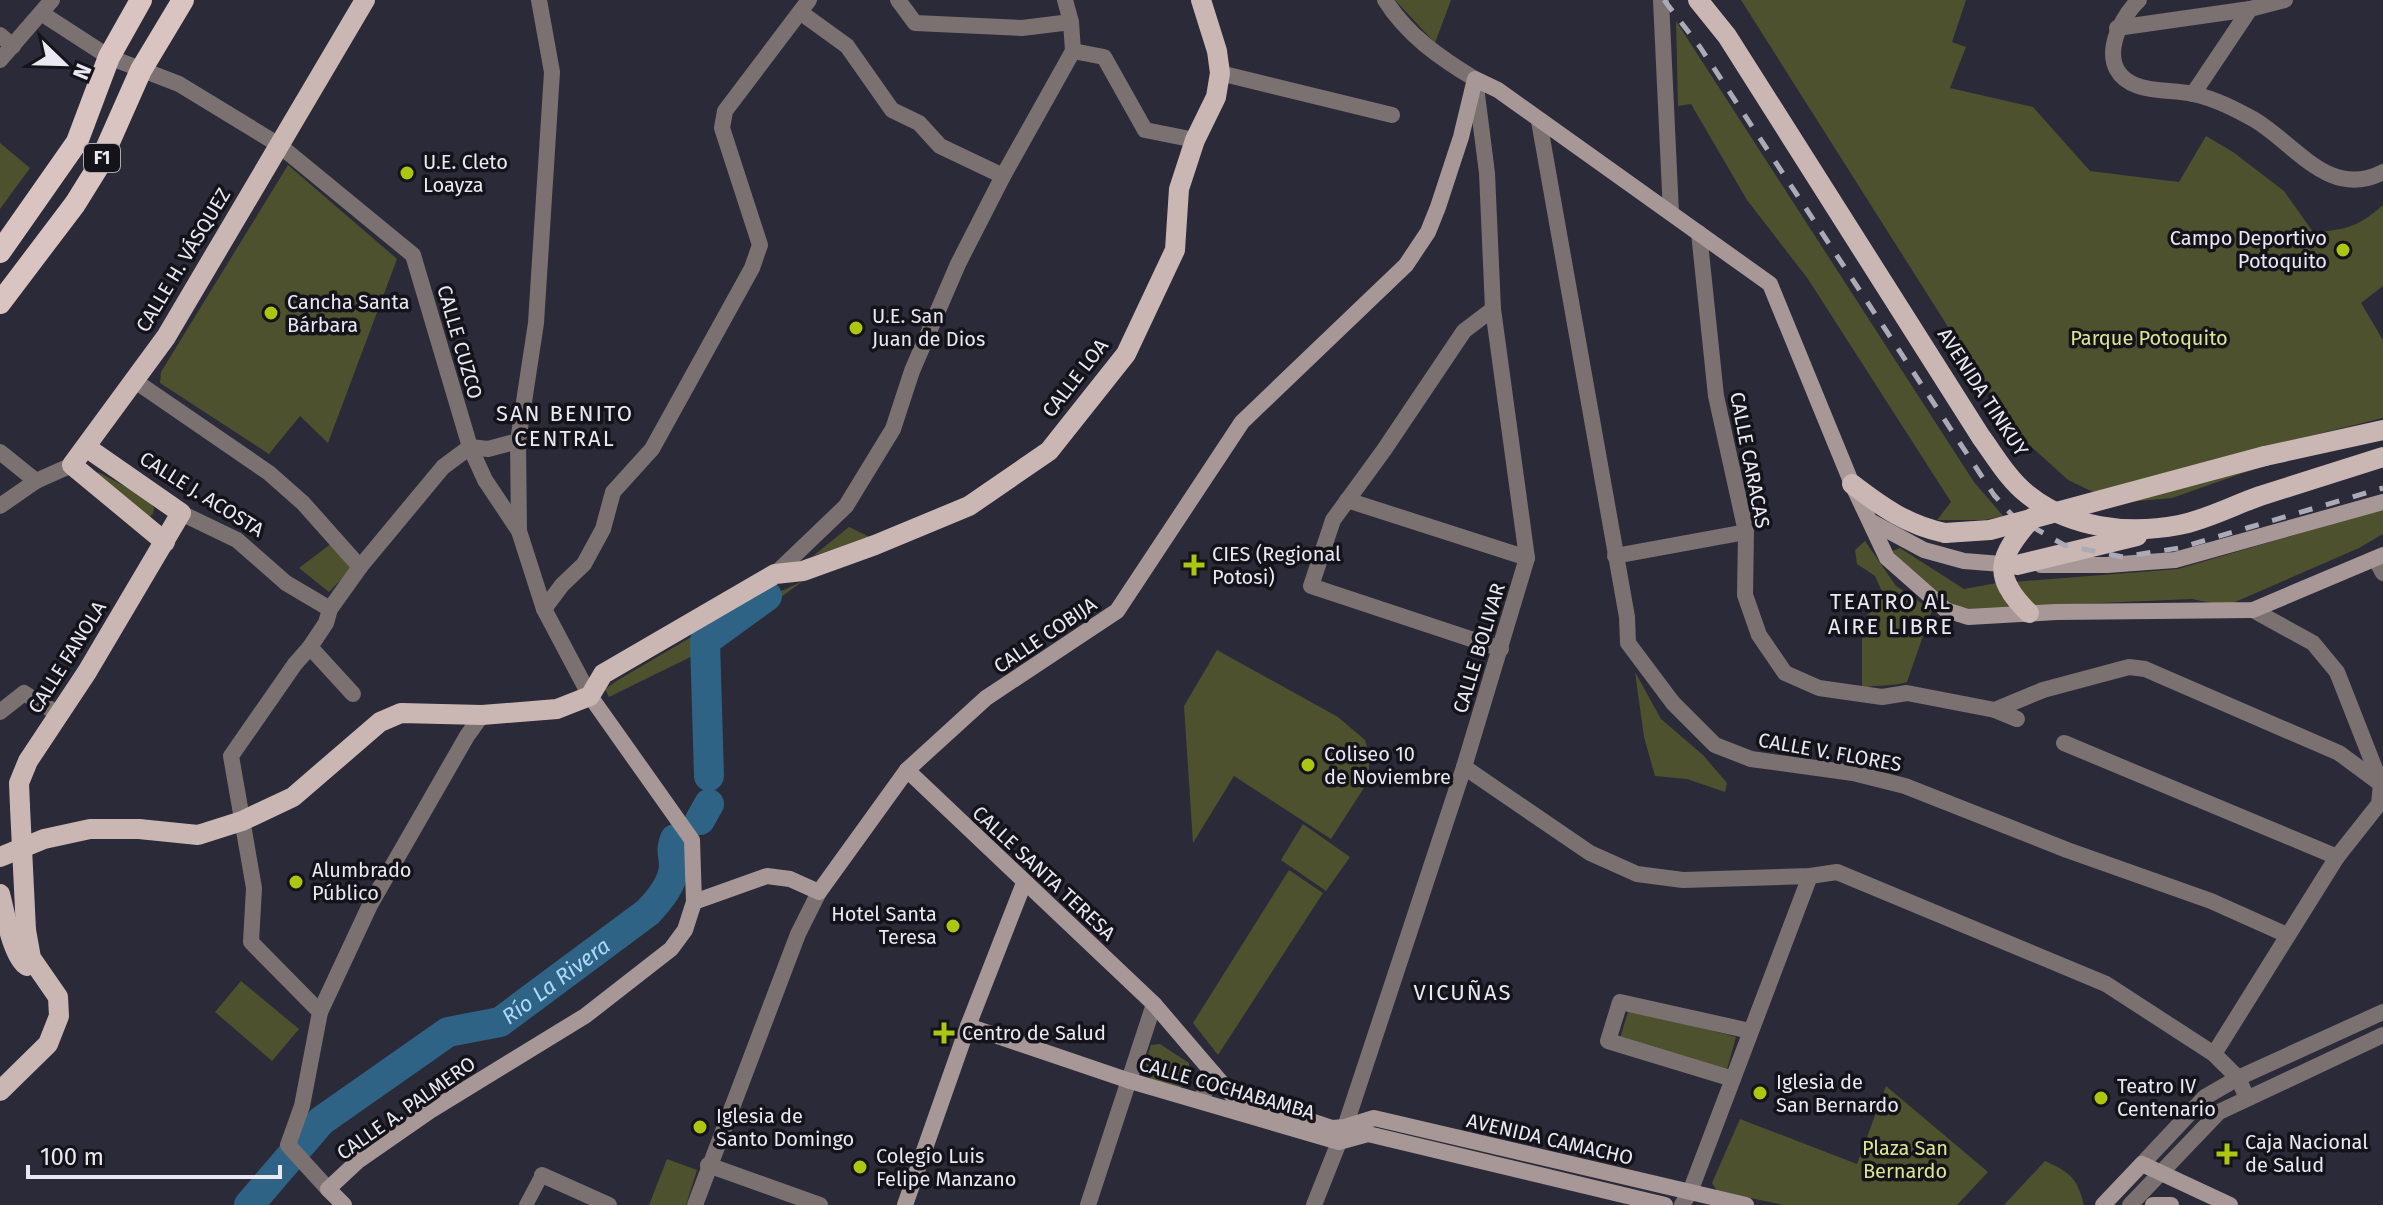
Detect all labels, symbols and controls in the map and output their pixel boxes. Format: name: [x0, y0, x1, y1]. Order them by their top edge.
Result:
north arrow: [24, 24, 104, 104]
text: N: [67, 60, 97, 84]
road number: F1: [84, 144, 120, 172]
place label: U.E. Cleto Loayza: [423, 150, 508, 197]
marker: U.E. Cleto Loayza: [398, 164, 416, 182]
street label: CALLE H. VÁSQUEZ: [131, 184, 235, 336]
place label: Campo Deportivo Potoquito: [2170, 226, 2327, 273]
marker: Campo Deportivo Potoquito: [2334, 241, 2352, 259]
street label: CALLE CUZCO: [432, 282, 488, 402]
place label: Cancha Santa Bárbara: [287, 290, 410, 337]
marker: Cancha Santa Bárbara: [262, 304, 280, 322]
place label: U.E. San Juan de Dios: [872, 304, 985, 351]
marker: U.E. San Juan de Dios: [847, 319, 865, 337]
street label: AVENIDA TINKUY: [1933, 323, 2033, 461]
park label: Parque Potoquito: [2070, 326, 2228, 350]
street label: CALLE LOA: [1037, 334, 1113, 422]
street label: CALLE CARACAS: [1725, 390, 1775, 530]
district label: SAN BENITO CENTRAL: [496, 400, 634, 452]
street label: CALLE J. ACOSTA: [135, 446, 269, 542]
place label: CIES (Regional Potosi): [1212, 542, 1341, 589]
marker: CIES (Regional Potosi): [1183, 554, 1205, 576]
street label: CALLE BOLIVAR: [1448, 580, 1510, 716]
district label: TEATRO AL AIRE LIBRE: [1828, 588, 1954, 640]
street label: CALLE COBIJA: [989, 592, 1101, 678]
street label: CALLE FANOLA: [23, 596, 111, 718]
street label: CALLE V. FLORES: [1757, 728, 1904, 776]
place label: Coliseo 10 de Noviembre: [1324, 742, 1451, 789]
marker: Coliseo 10 de Noviembre: [1299, 756, 1317, 774]
street label: CALLE SANTA TERESA: [968, 801, 1121, 946]
place label: Alumbrado Público: [312, 858, 412, 905]
marker: Alumbrado Público: [287, 873, 305, 891]
place label: Hotel Santa Teresa: [831, 902, 937, 949]
marker: Hotel Santa Teresa: [944, 917, 962, 935]
water label: Río La Rivera: [497, 932, 615, 1030]
district label: VICUÑAS: [1413, 979, 1513, 1006]
place label: Centro de Salud: [962, 1021, 1106, 1045]
marker: Centro de Salud: [933, 1022, 955, 1044]
street label: CALLE A. PALMERO: [332, 1051, 480, 1165]
street label: CALLE COCHABAMBA: [1136, 1051, 1318, 1125]
place label: Iglesia de San Bernardo: [1776, 1070, 1899, 1117]
place label: Teatro IV Centenario: [2117, 1074, 2216, 1121]
marker: Iglesia de San Bernardo: [1751, 1084, 1769, 1102]
marker: Teatro IV Centenario: [2092, 1089, 2110, 1107]
place label: Iglesia de Santo Domingo: [716, 1104, 854, 1151]
street label: AVENIDA CAMACHO: [1464, 1108, 1636, 1170]
marker: Iglesia de Santo Domingo: [691, 1118, 709, 1136]
scale bar: [28, 1129, 280, 1179]
place label: Caja Nacional de Salud: [2245, 1130, 2368, 1177]
park label: Plaza San Bernardo: [1862, 1136, 1948, 1183]
text: 100 m: [40, 1143, 104, 1171]
marker: Caja Nacional de Salud: [2216, 1143, 2238, 1165]
place label: Colegio Luis Felipe Manzano: [876, 1144, 1016, 1191]
marker: Colegio Luis Felipe Manzano: [851, 1158, 869, 1176]

